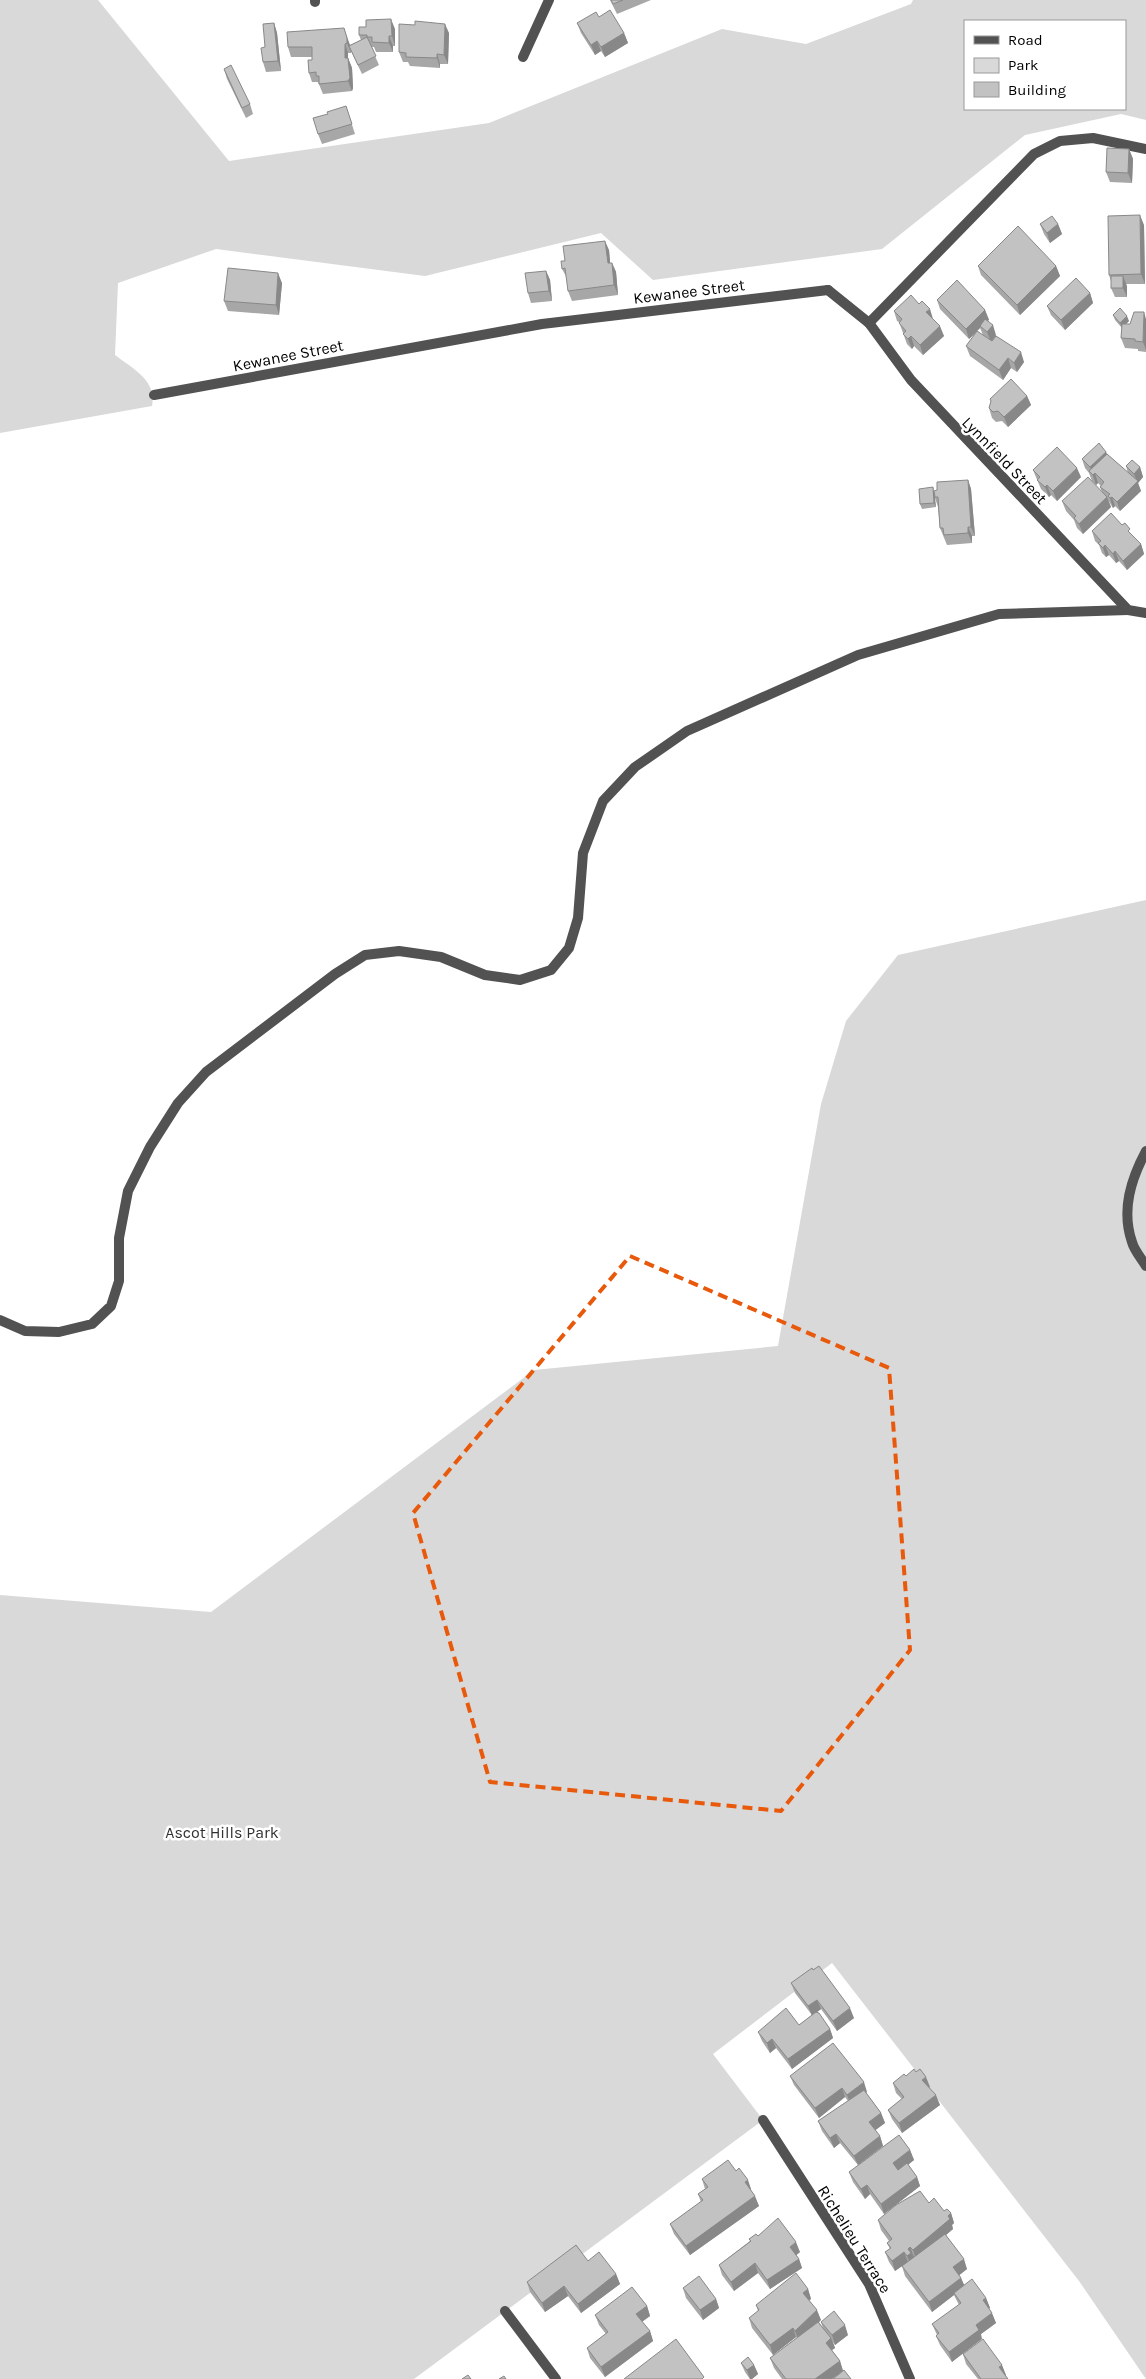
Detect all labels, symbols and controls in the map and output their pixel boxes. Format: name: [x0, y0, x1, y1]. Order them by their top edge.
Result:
legend: [964, 20, 1126, 110]
text: Road: [1008, 31, 1043, 49]
text: Park: [1008, 56, 1038, 74]
text: Building: [1008, 81, 1066, 99]
street label: Kewanee Street: [632, 275, 746, 308]
street label: Kewanee Street: [231, 335, 345, 376]
street label: Lynnfield Street: [958, 413, 1051, 508]
park label: Ascot Hills Park: [165, 1823, 279, 1842]
street label: Richelieu Terrace: [814, 2182, 895, 2297]

